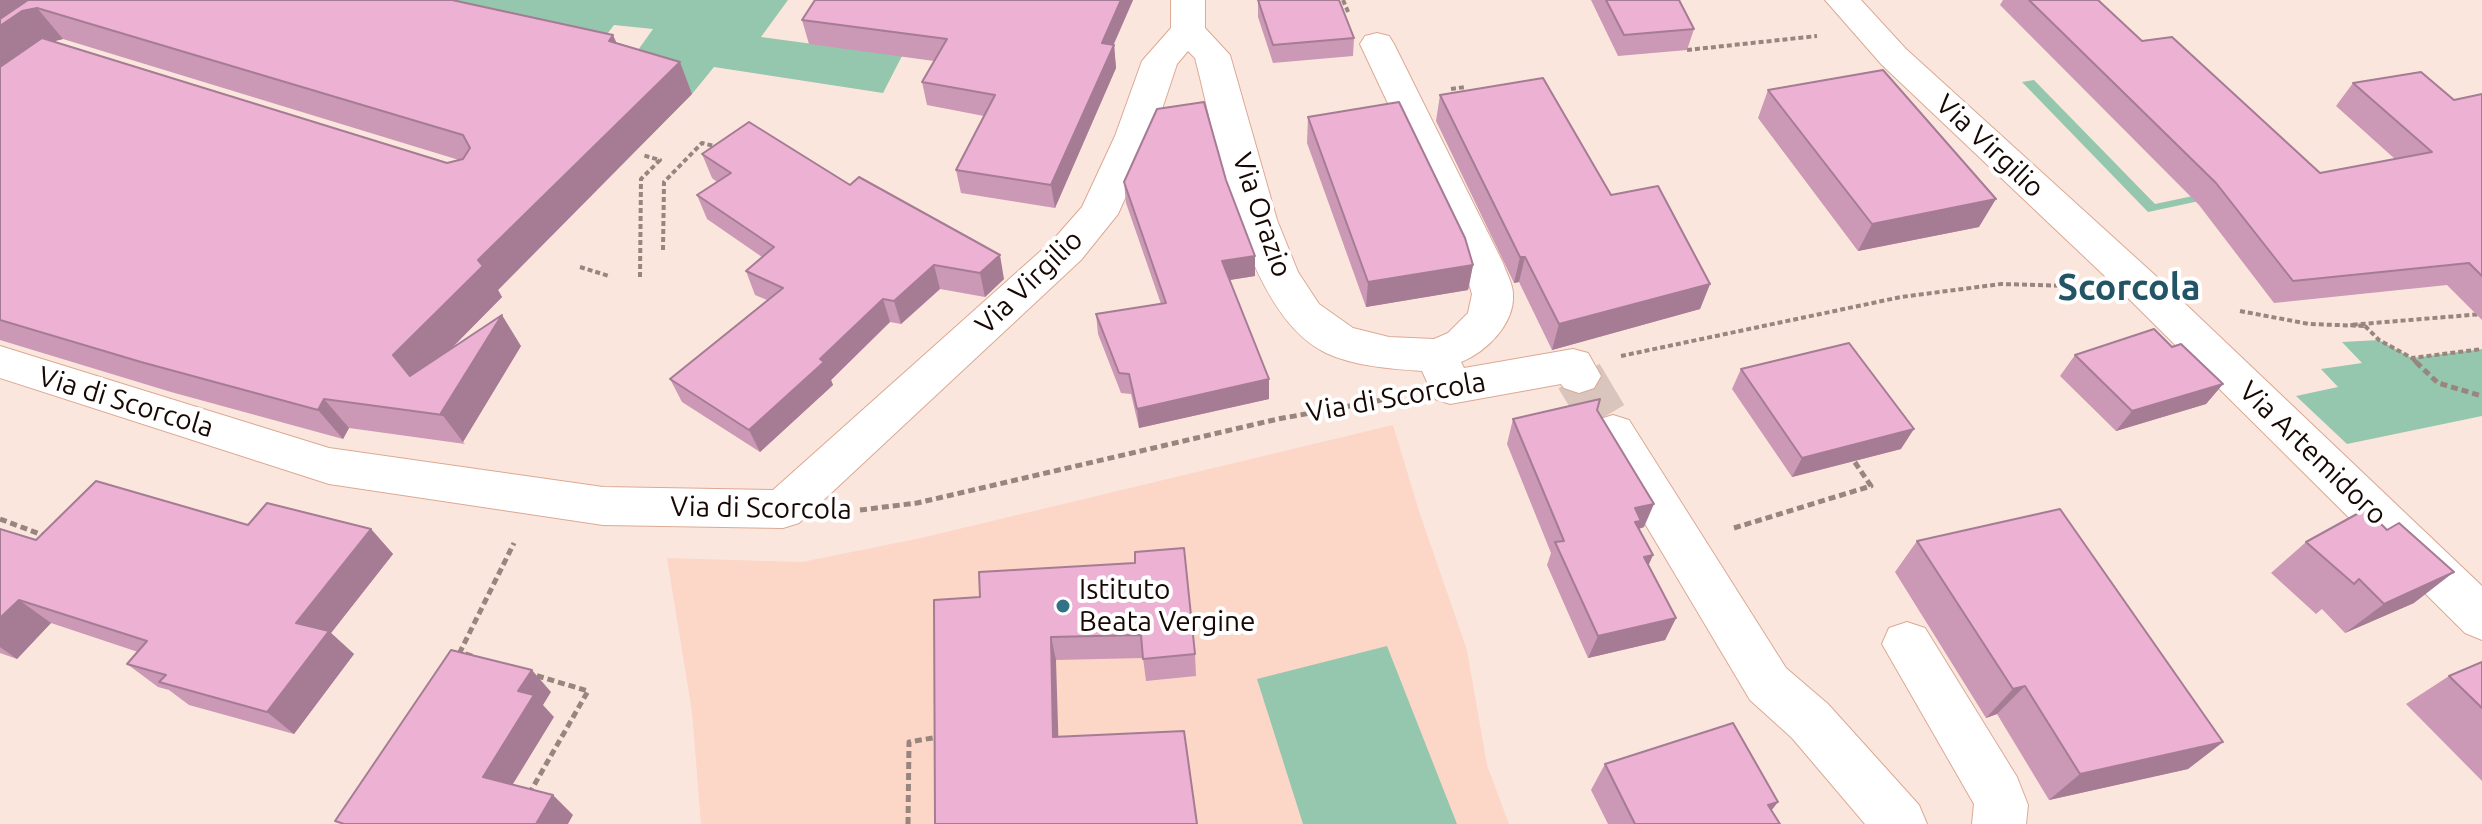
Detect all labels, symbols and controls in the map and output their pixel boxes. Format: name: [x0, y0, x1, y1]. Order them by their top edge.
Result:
street label: Via Virgilio: [1929, 87, 2051, 205]
street label: Via Orazio: [1225, 149, 1299, 281]
street label: Via Virgilio: [968, 223, 1090, 341]
district label: Scorcola: [2057, 266, 2201, 310]
street label: Via di Scorcola: [34, 359, 218, 445]
street label: Via di Scorcola: [1304, 365, 1488, 429]
street label: Via Artemidoro: [2232, 374, 2394, 532]
street label: Via di Scorcola: [670, 490, 852, 526]
place label: Istituto Beata Vergine: [1079, 573, 1256, 639]
marker: Istituto Beata Vergine: [1054, 597, 1072, 615]

